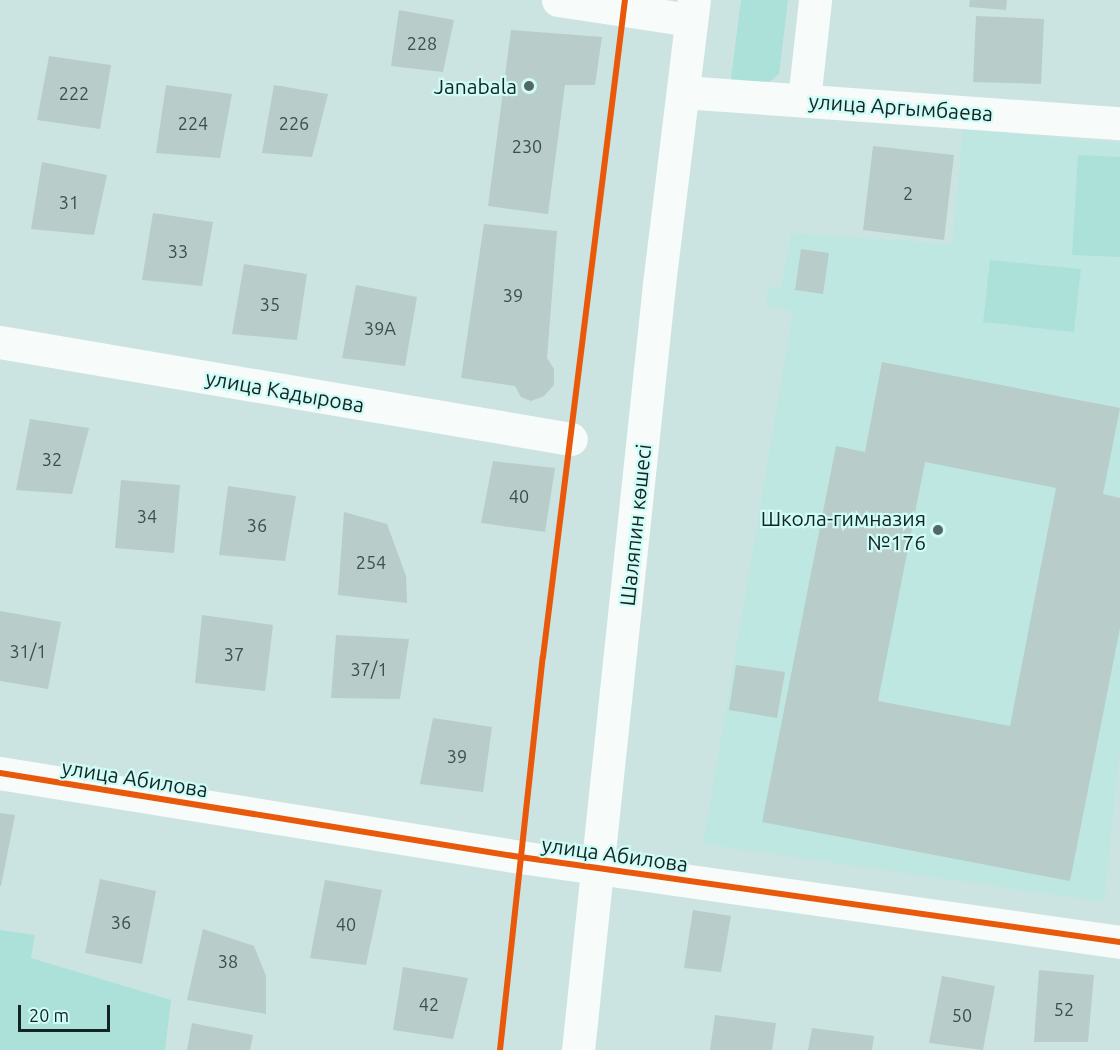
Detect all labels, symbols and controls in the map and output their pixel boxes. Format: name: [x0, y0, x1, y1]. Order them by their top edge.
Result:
house number: 228: [407, 32, 437, 54]
place label: Janabala: [434, 73, 517, 99]
marker: Janabala: [522, 79, 536, 93]
house number: 222: [59, 82, 89, 104]
street label: улица Аргымбаева: [808, 88, 994, 126]
house number: 224: [178, 112, 208, 134]
house number: 226: [279, 112, 309, 134]
house number: 230: [512, 135, 542, 157]
house number: 2: [903, 182, 913, 204]
house number: 31: [59, 191, 79, 213]
house number: 33: [168, 240, 188, 262]
house number: 39: [503, 284, 523, 306]
house number: 35: [260, 293, 280, 315]
house number: 39А: [364, 317, 396, 339]
street label: улица Кадырова: [204, 365, 366, 417]
street label: Шаляпин көшесі: [614, 443, 656, 607]
house number: 32: [42, 448, 62, 470]
house number: 40: [509, 485, 529, 507]
house number: 34: [137, 505, 157, 527]
place label: Школа-гимназия №176: [761, 505, 926, 555]
house number: 36: [247, 514, 267, 536]
marker: Школа-гимназия №176: [931, 523, 945, 537]
house number: 254: [356, 551, 386, 573]
house number: 31/1: [9, 640, 47, 662]
house number: 37: [224, 643, 244, 665]
house number: 37/1: [350, 658, 388, 680]
house number: 39: [447, 745, 467, 767]
street label: улица Абилова: [60, 754, 210, 802]
street label: улица Абилова: [540, 831, 690, 877]
house number: 36: [111, 911, 131, 933]
house number: 40: [336, 913, 356, 935]
house number: 38: [218, 950, 238, 972]
scale bar: [21, 993, 112, 1031]
house number: 42: [419, 993, 439, 1015]
house number: 52: [1054, 998, 1074, 1020]
house number: 50: [952, 1004, 972, 1026]
text: 20 m: [29, 1005, 69, 1025]

